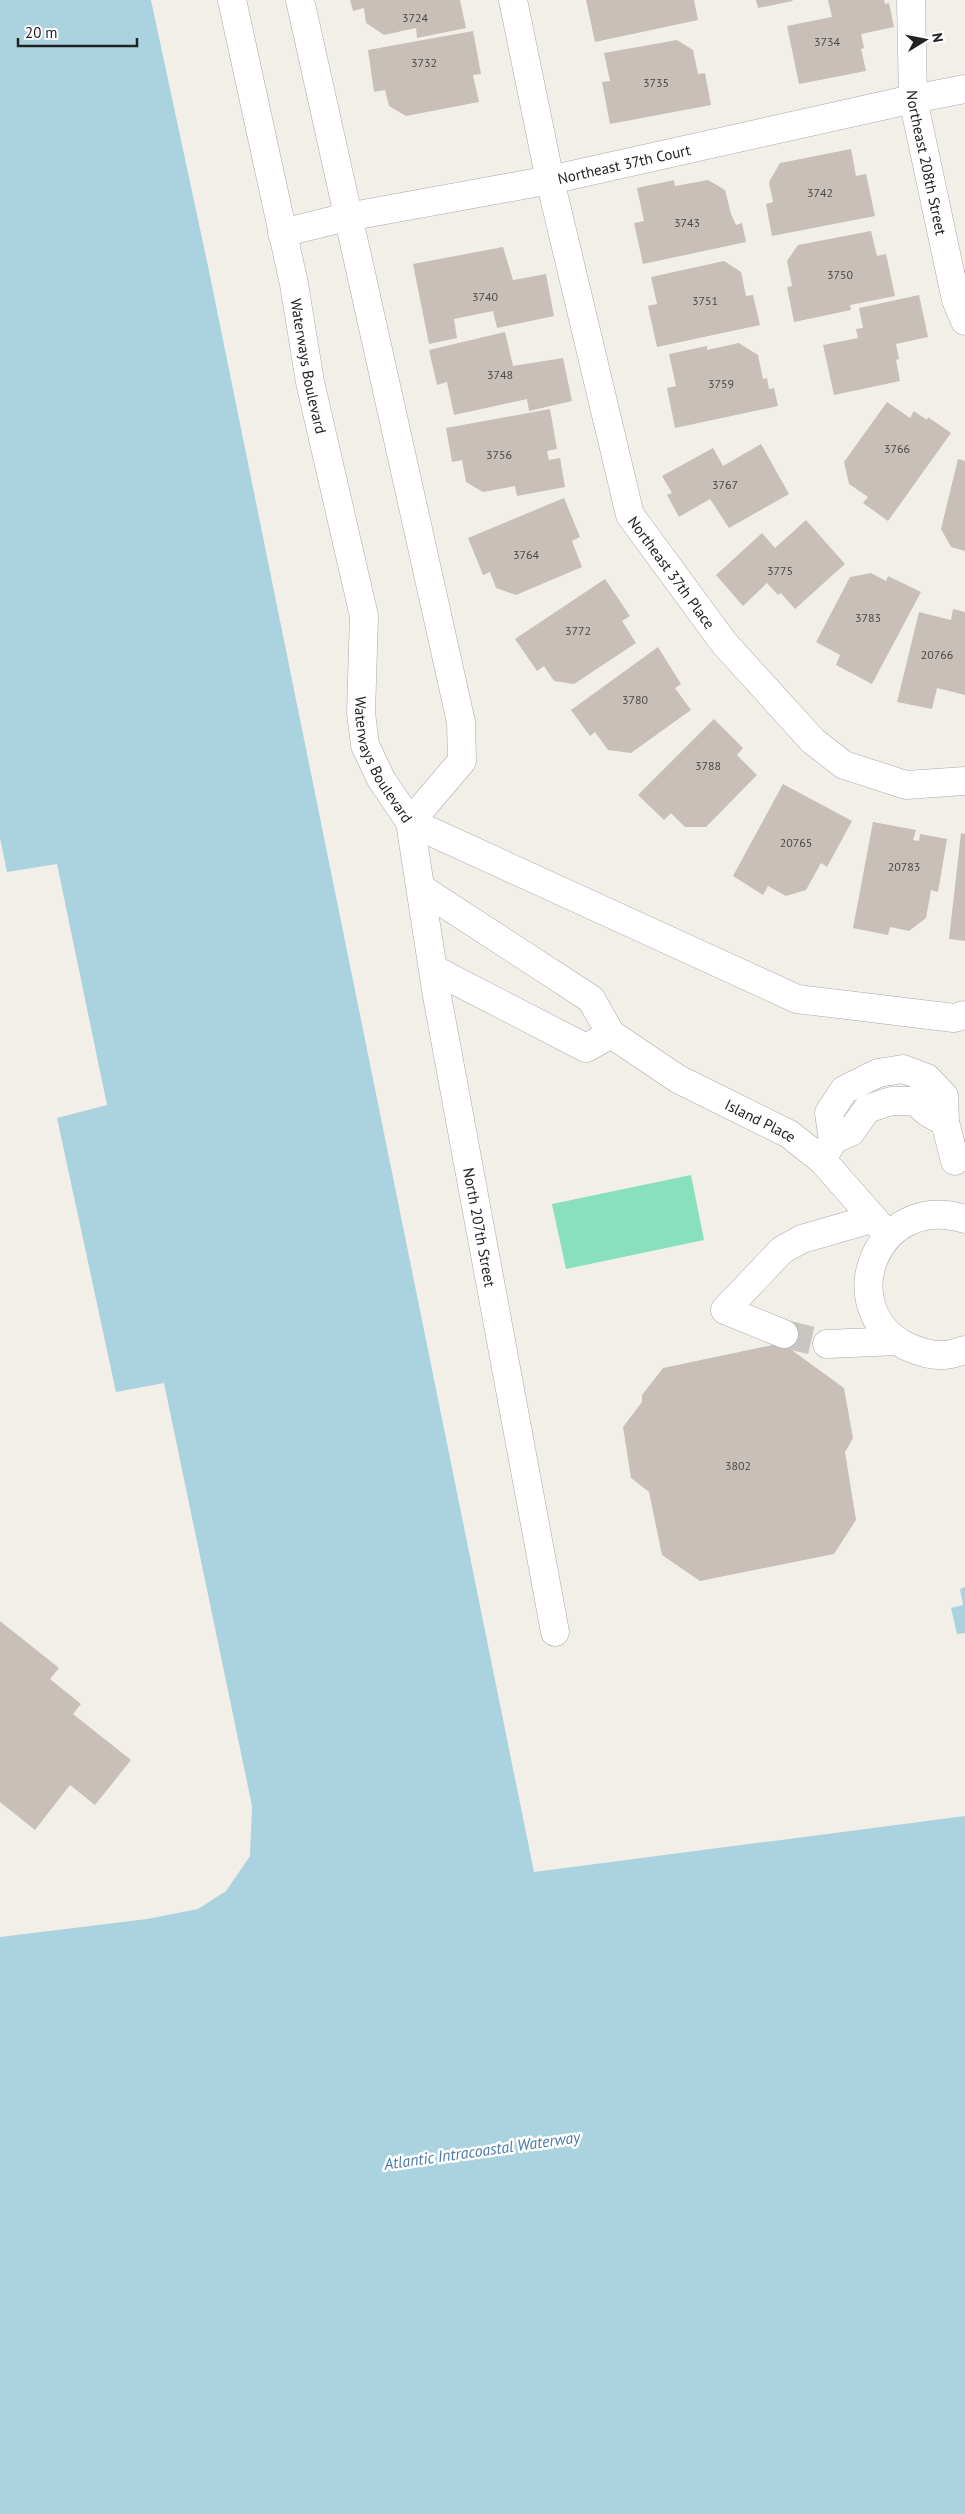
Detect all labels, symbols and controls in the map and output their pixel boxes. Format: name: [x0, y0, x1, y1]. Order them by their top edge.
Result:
house number: 3724: [402, 10, 429, 25]
scale bar: [18, 15, 136, 47]
north arrow: [900, 15, 950, 65]
text: 20 m: [25, 23, 58, 42]
text: N: [928, 32, 947, 44]
house number: 3734: [814, 34, 841, 49]
house number: 3732: [411, 55, 437, 70]
house number: 3735: [643, 75, 669, 90]
street label: Northeast 208th Street: [903, 90, 951, 237]
street label: Northeast 37th Court: [556, 139, 692, 188]
house number: 3742: [807, 185, 833, 200]
house number: 3743: [674, 215, 700, 230]
house number: 3750: [827, 267, 854, 282]
house number: 3740: [472, 289, 499, 304]
house number: 3751: [692, 293, 718, 308]
street label: Waterways Boulevard: [287, 297, 331, 435]
house number: 3748: [487, 367, 513, 382]
house number: 3759: [708, 376, 734, 391]
house number: 3766: [884, 441, 910, 456]
house number: 3756: [486, 447, 512, 462]
house number: 3767: [712, 477, 738, 492]
street label: Northeast 37th Place: [624, 512, 720, 632]
house number: 3764: [513, 547, 540, 562]
house number: 3775: [767, 563, 793, 578]
house number: 3783: [855, 610, 881, 625]
house number: 3772: [565, 623, 591, 638]
house number: 20766: [921, 647, 953, 662]
house number: 3780: [622, 692, 649, 707]
street label: Waterways Boulevard: [351, 696, 417, 826]
house number: 3788: [695, 758, 721, 773]
house number: 20765: [780, 835, 812, 850]
house number: 20783: [888, 859, 920, 874]
street label: Island Place: [722, 1094, 800, 1146]
street label: North 207th Street: [460, 1166, 500, 1288]
house number: 3802: [725, 1458, 751, 1473]
water label: Atlantic Intracoastal Waterway: [382, 2126, 582, 2174]

